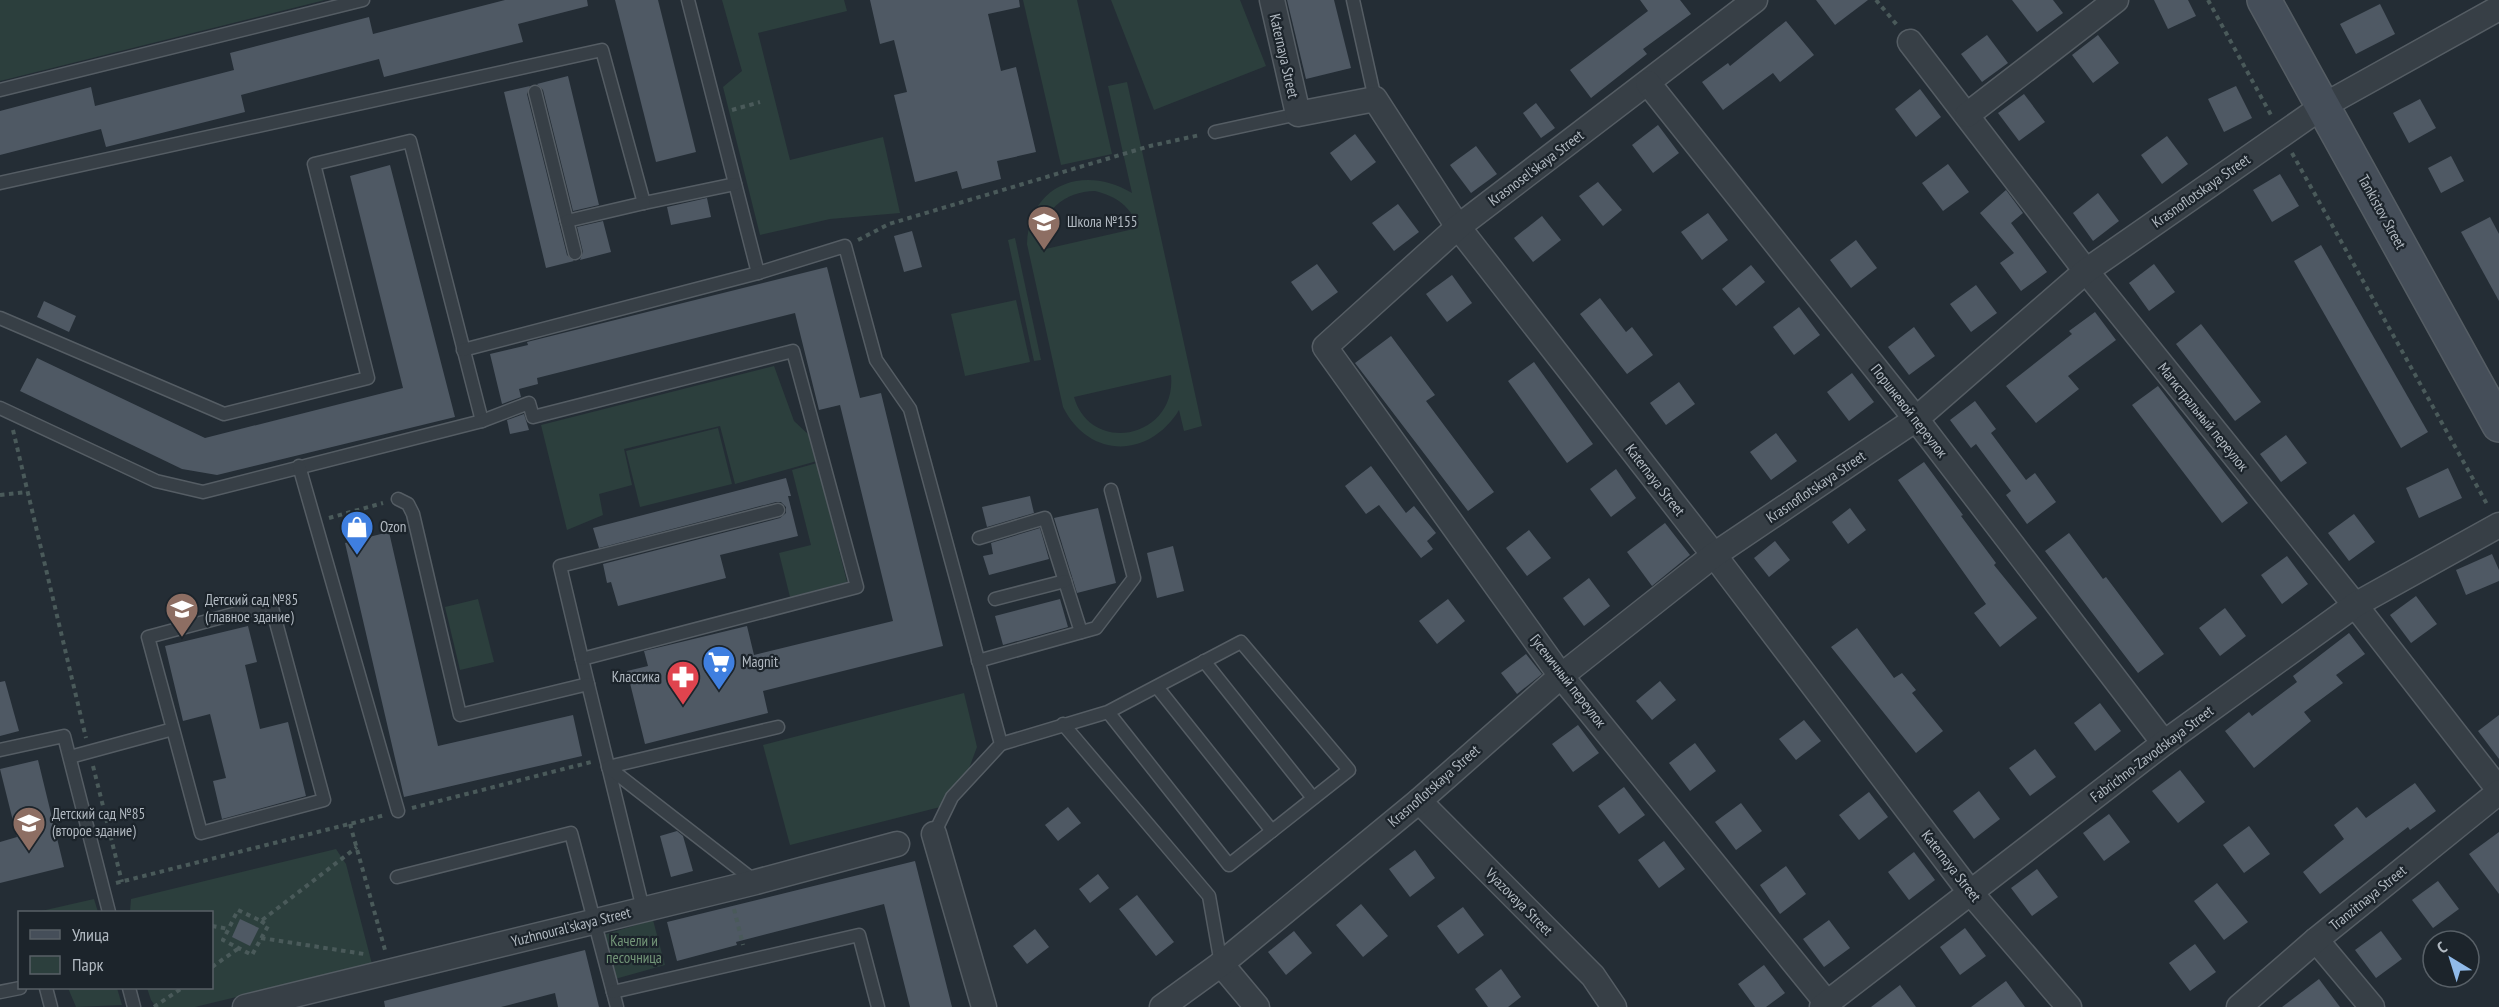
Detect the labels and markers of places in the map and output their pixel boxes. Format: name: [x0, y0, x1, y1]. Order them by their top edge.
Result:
school or university icon: Школа №155: [1026, 204, 1062, 251]
place label: Школа №155: [1067, 212, 1138, 231]
shop icon: Ozon: [339, 509, 375, 556]
place label: Ozon: [380, 517, 406, 536]
place label: Детский сад №85 (главное здание): [205, 590, 298, 626]
school or university icon: Детский сад №85 (главное здание): [164, 591, 200, 638]
supermarket icon: Magnit: [701, 644, 737, 691]
place label: Magnit: [742, 652, 778, 671]
pharmacy icon: Классика: [665, 659, 701, 706]
place label: Классика: [612, 667, 660, 686]
place label: Детский сад №85 (второе здание): [52, 804, 145, 840]
school or university icon: Детский сад №85 (второе здание): [11, 805, 47, 852]

